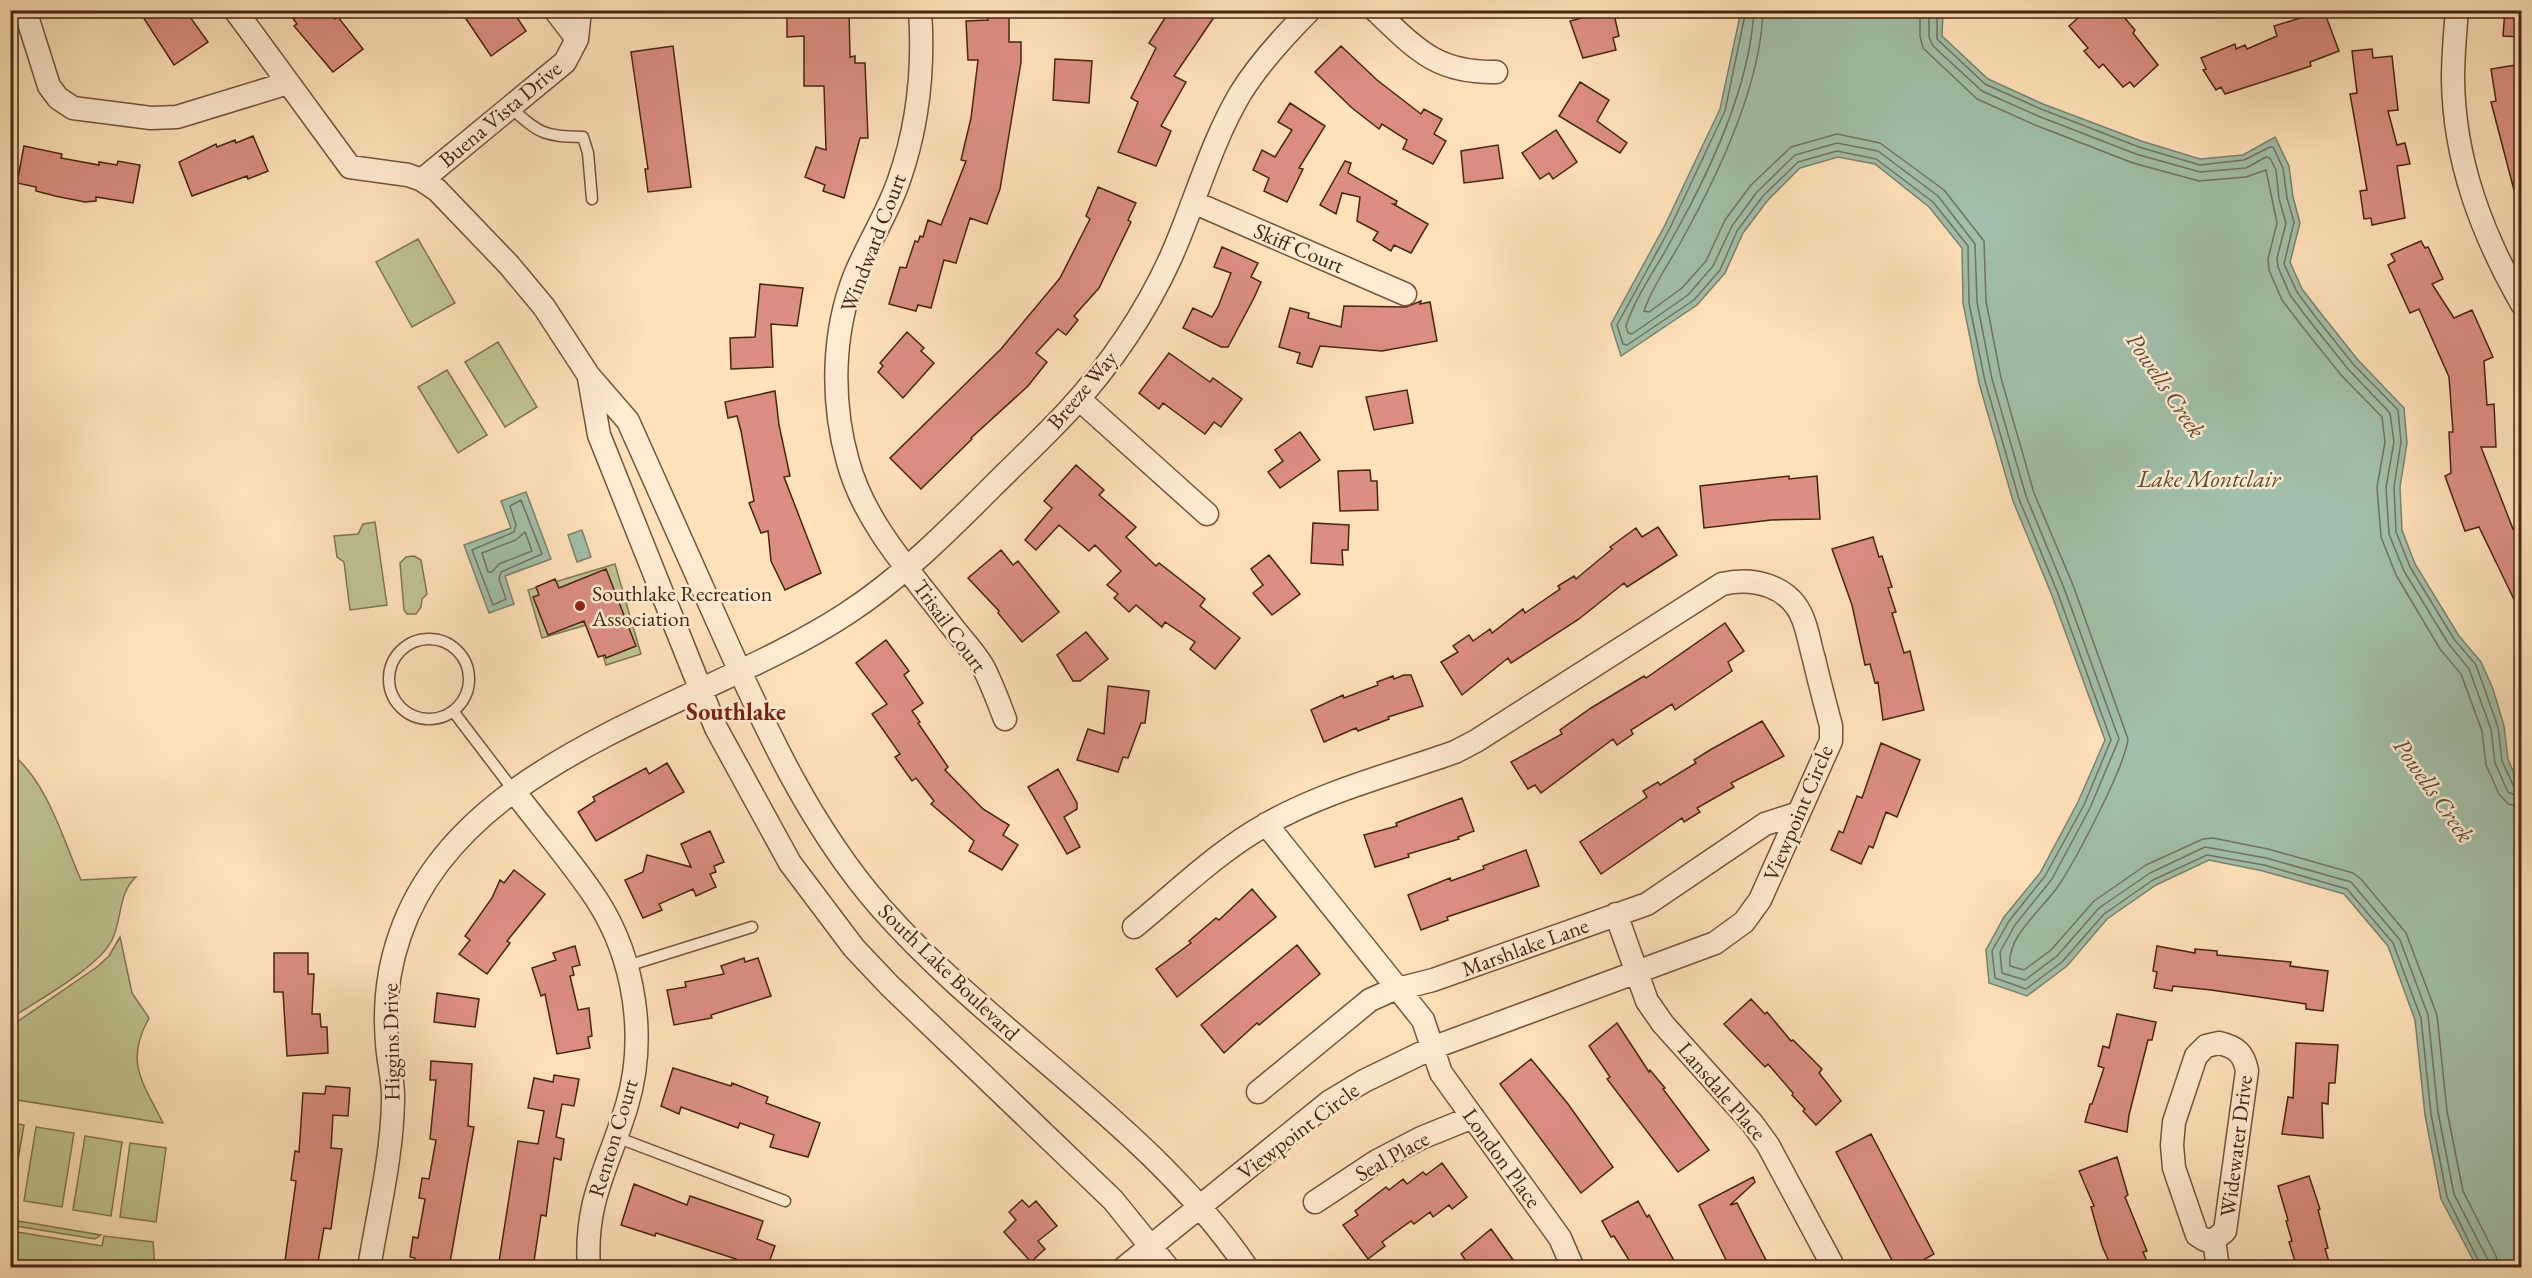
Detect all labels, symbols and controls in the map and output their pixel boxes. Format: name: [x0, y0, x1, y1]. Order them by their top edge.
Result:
street label: Buena Vista Drive: [433, 54, 568, 174]
street label: Windward Court: [833, 169, 913, 317]
street label: Skiff Court: [1249, 216, 1349, 280]
water label: Powells Creek: [2119, 326, 2213, 444]
street label: Breeze Way: [1040, 344, 1124, 436]
water label: Lake Montclair: [2137, 463, 2282, 494]
street label: Trisail Court: [906, 574, 994, 679]
place label: Southlake Recreation Association: [591, 579, 773, 633]
marker: Southlake Recreation Association: [573, 599, 587, 613]
district label: Southlake: [686, 696, 786, 727]
water label: Powells Creek: [2387, 732, 2481, 848]
street label: Viewpoint Circle: [1756, 740, 1840, 885]
street label: South Lake Boulevard: [872, 897, 1027, 1048]
street label: Marshlake Lane: [1457, 910, 1593, 983]
street label: Higgins Drive: [375, 982, 407, 1101]
street label: Lansdale Place: [1671, 1036, 1773, 1147]
street label: Widewater Drive: [2213, 1073, 2259, 1219]
street label: Renton Court: [581, 1075, 645, 1201]
street label: Viewpoint Circle: [1231, 1075, 1365, 1186]
street label: London Place: [1456, 1102, 1548, 1214]
street label: Seal Place: [1350, 1124, 1435, 1188]

